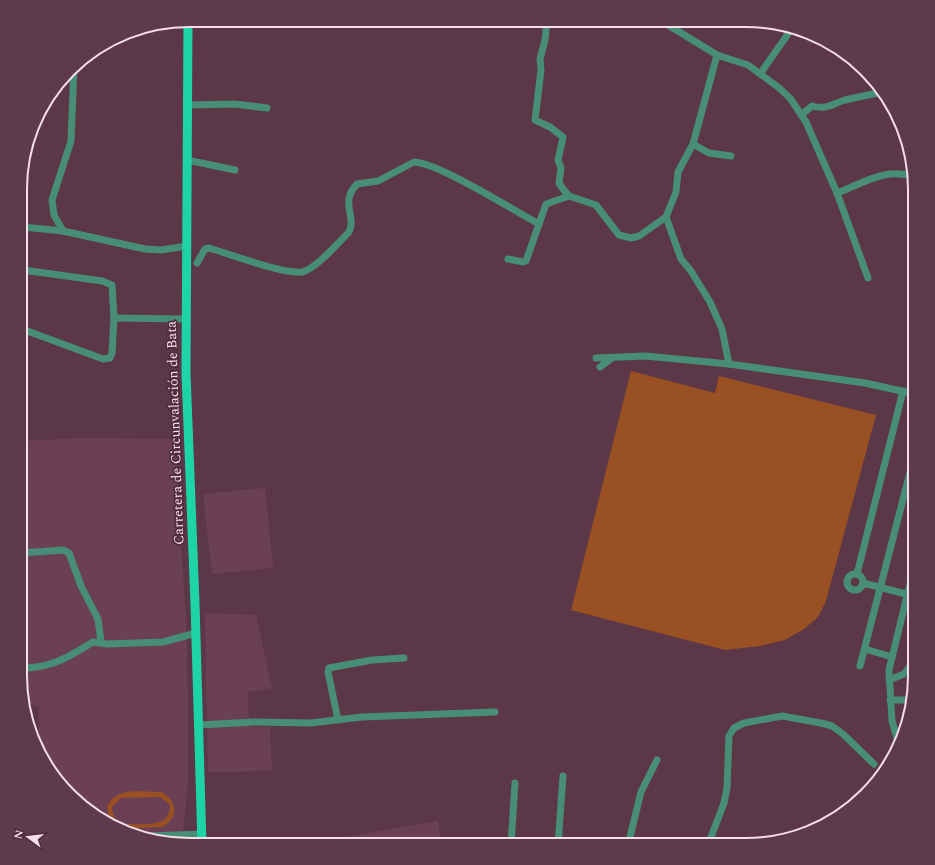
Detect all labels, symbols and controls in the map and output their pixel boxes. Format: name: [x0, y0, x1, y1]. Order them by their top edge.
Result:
street label: Carretera de Circunvalación de Bata: [161, 320, 189, 545]
north arrow: [8, 817, 48, 857]
text: N: [9, 828, 28, 841]

